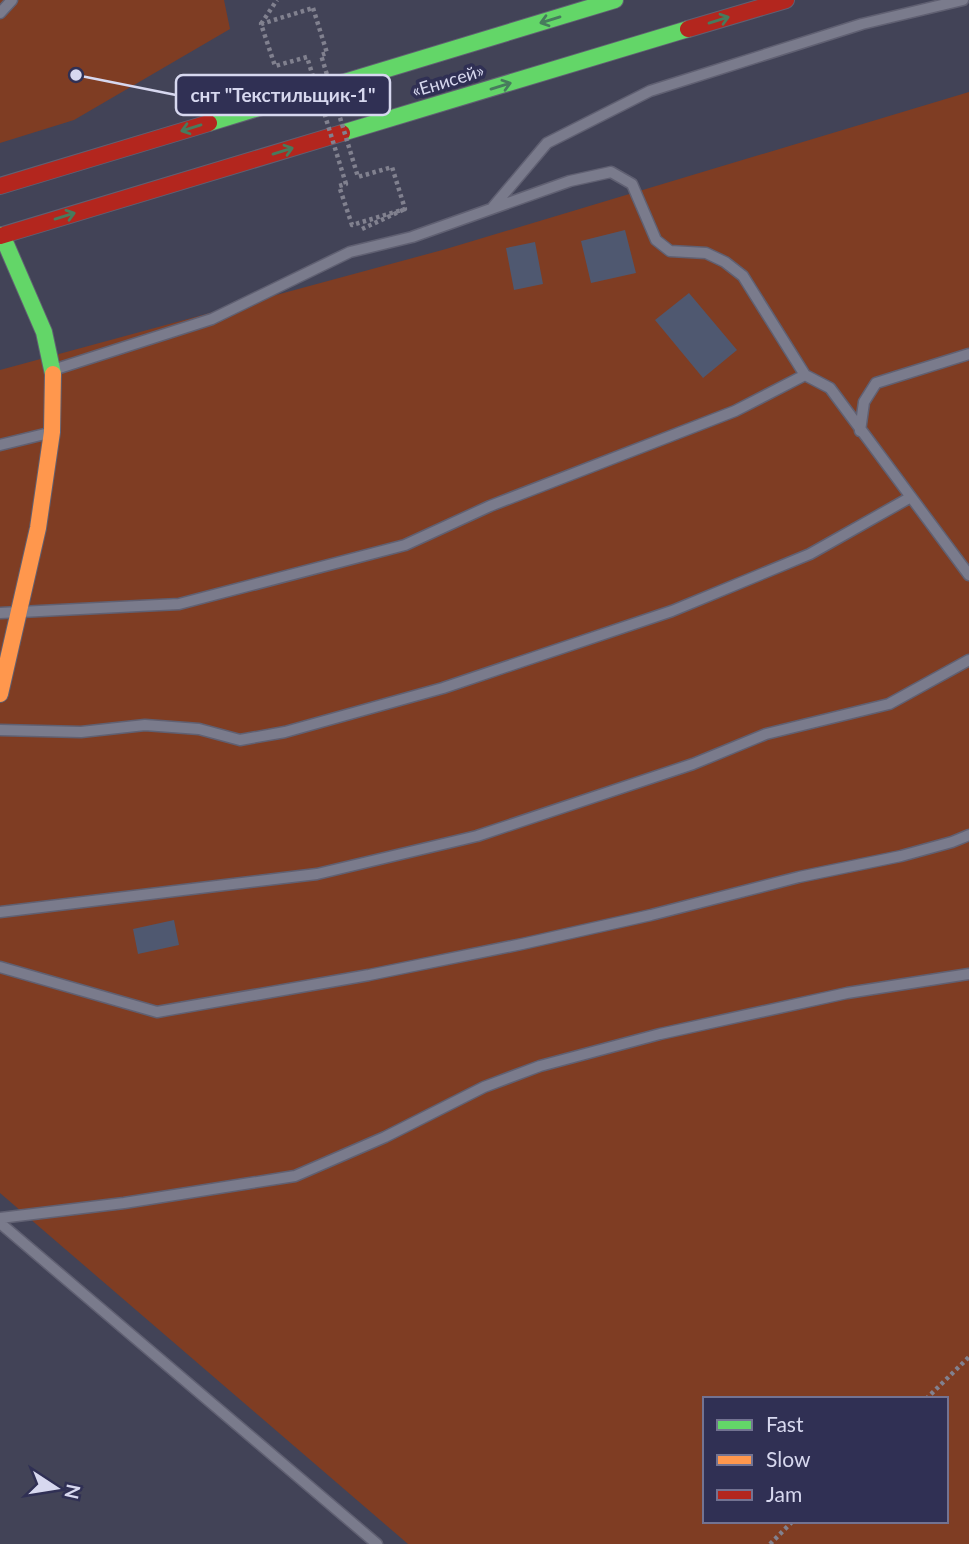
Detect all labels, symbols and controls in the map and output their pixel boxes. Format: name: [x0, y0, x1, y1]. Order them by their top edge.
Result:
one-way arrow: [708, 13, 730, 26]
one-way arrow: [539, 14, 561, 27]
street label: «Енисей»: [409, 59, 486, 101]
callout: снт "Текстильщик-1": [176, 75, 390, 115]
one-way arrow: [490, 78, 512, 91]
text: снт "Текстильщик-1": [190, 83, 376, 106]
one-way arrow: [180, 122, 202, 135]
one-way arrow: [272, 144, 294, 156]
one-way arrow: [54, 209, 76, 222]
legend: [703, 1397, 948, 1523]
text: Fast: [766, 1411, 804, 1436]
text: Slow: [766, 1446, 811, 1471]
north arrow: [21, 1453, 91, 1523]
text: Jam: [766, 1481, 802, 1506]
text: N: [60, 1482, 86, 1501]

